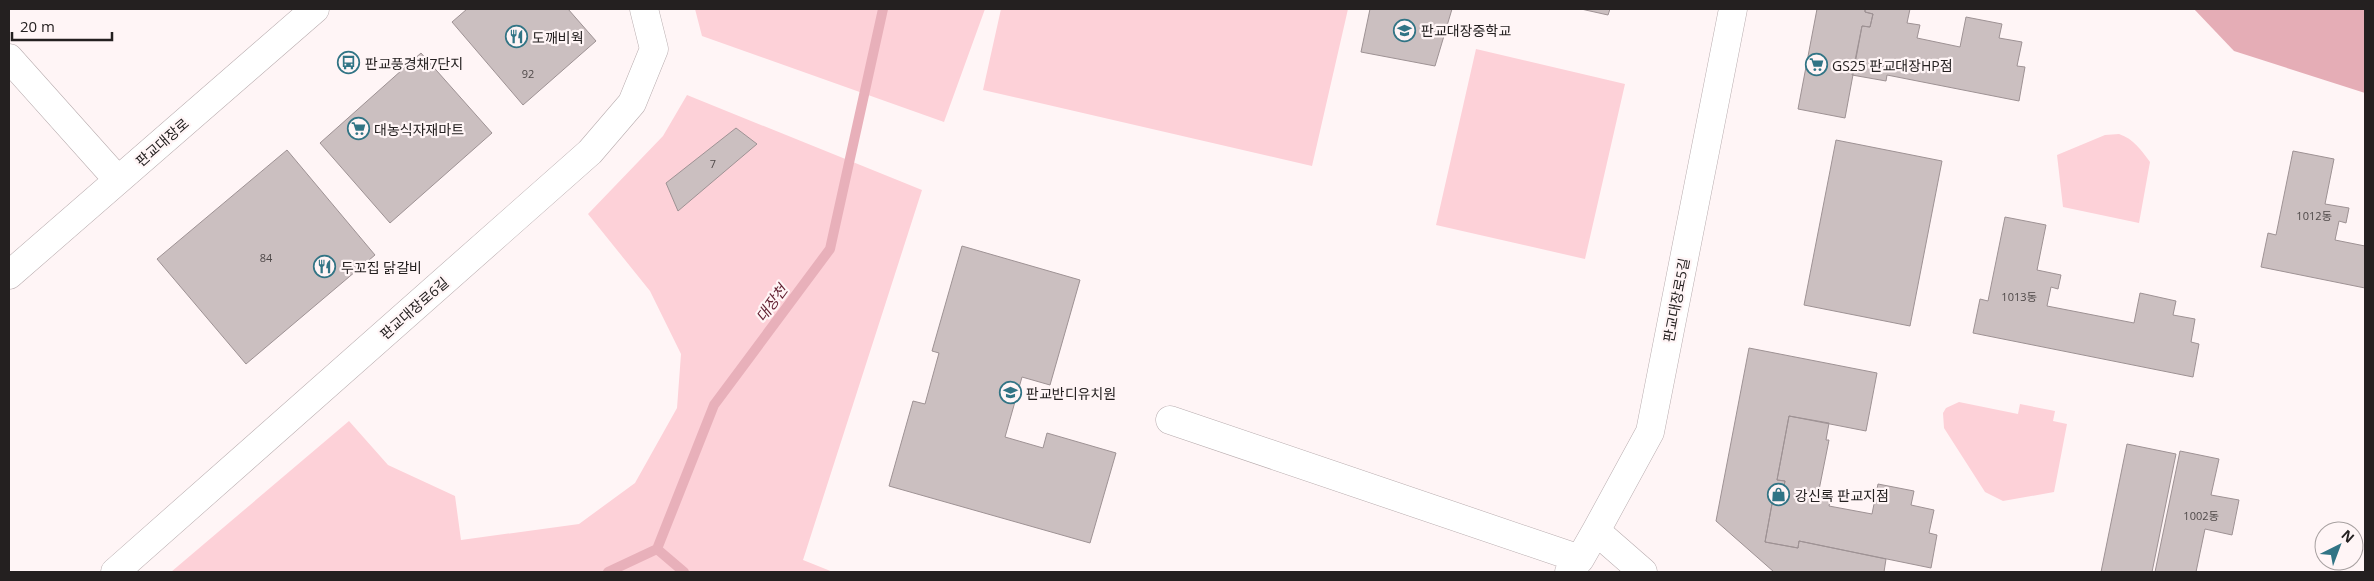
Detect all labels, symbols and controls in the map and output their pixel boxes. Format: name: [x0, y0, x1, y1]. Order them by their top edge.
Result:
scale bar: [12, 10, 112, 42]
text: 20 m: [20, 16, 55, 36]
school or university icon: 판교대장중학교: [1393, 18, 1417, 42]
place label: 판교대장중학교: [1421, 21, 1511, 40]
restaurant icon: 도깨비웍: [504, 25, 528, 49]
place label: 도깨비웍: [532, 28, 584, 47]
bus stop icon: 판교풍경채7단지: [337, 51, 361, 75]
supermarket icon: GS25 판교대장HP점: [1804, 53, 1828, 77]
place label: 판교풍경채7단지: [365, 54, 463, 73]
place label: GS25 판교대장HP점: [1832, 56, 1953, 75]
house number: 92: [522, 66, 534, 81]
street label: 판교대장로: [131, 114, 193, 170]
supermarket icon: 대농식자재마트: [346, 117, 370, 141]
place label: 대농식자재마트: [374, 120, 464, 139]
house number: 7: [710, 156, 716, 171]
house number: 1012동: [2296, 208, 2332, 223]
house number: 84: [260, 250, 273, 265]
restaurant icon: 두꼬집 닭갈비: [313, 255, 337, 279]
street label: 판교대장로5길: [1659, 256, 1693, 344]
place label: 두꼬집 닭갈비: [341, 258, 422, 277]
street label: 판교대장로6길: [376, 273, 452, 343]
water label: 대장천: [751, 279, 793, 326]
house number: 1013동: [2001, 289, 2037, 304]
school or university icon: 판교반디유치원: [998, 381, 1022, 405]
place label: 판교반디유치원: [1026, 384, 1116, 403]
shop icon: 강신록 판교지점: [1767, 483, 1791, 507]
place label: 강신록 판교지점: [1795, 486, 1889, 505]
house number: 1002동: [2183, 508, 2219, 523]
north arrow: [2314, 521, 2364, 571]
text: N: [2337, 525, 2359, 547]

